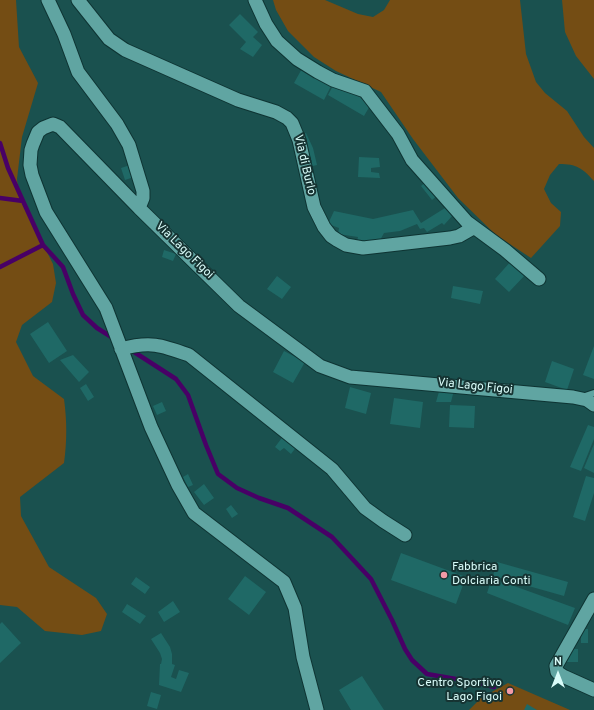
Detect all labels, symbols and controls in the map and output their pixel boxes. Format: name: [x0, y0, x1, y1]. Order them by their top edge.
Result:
street label: Via di Burlo: [290, 133, 318, 197]
street label: Via Lago Figoi: [152, 220, 216, 282]
street label: Via Lago Figoi: [437, 376, 513, 398]
place label: Fabbrica Dolciaria Conti: [452, 561, 531, 589]
marker: Fabbrica Dolciaria Conti: [439, 570, 449, 580]
north arrow: [538, 654, 578, 694]
text: N: [554, 655, 562, 669]
place label: Centro Sportivo Lago Figoi: [417, 677, 502, 705]
marker: Centro Sportivo Lago Figoi: [505, 686, 515, 696]

